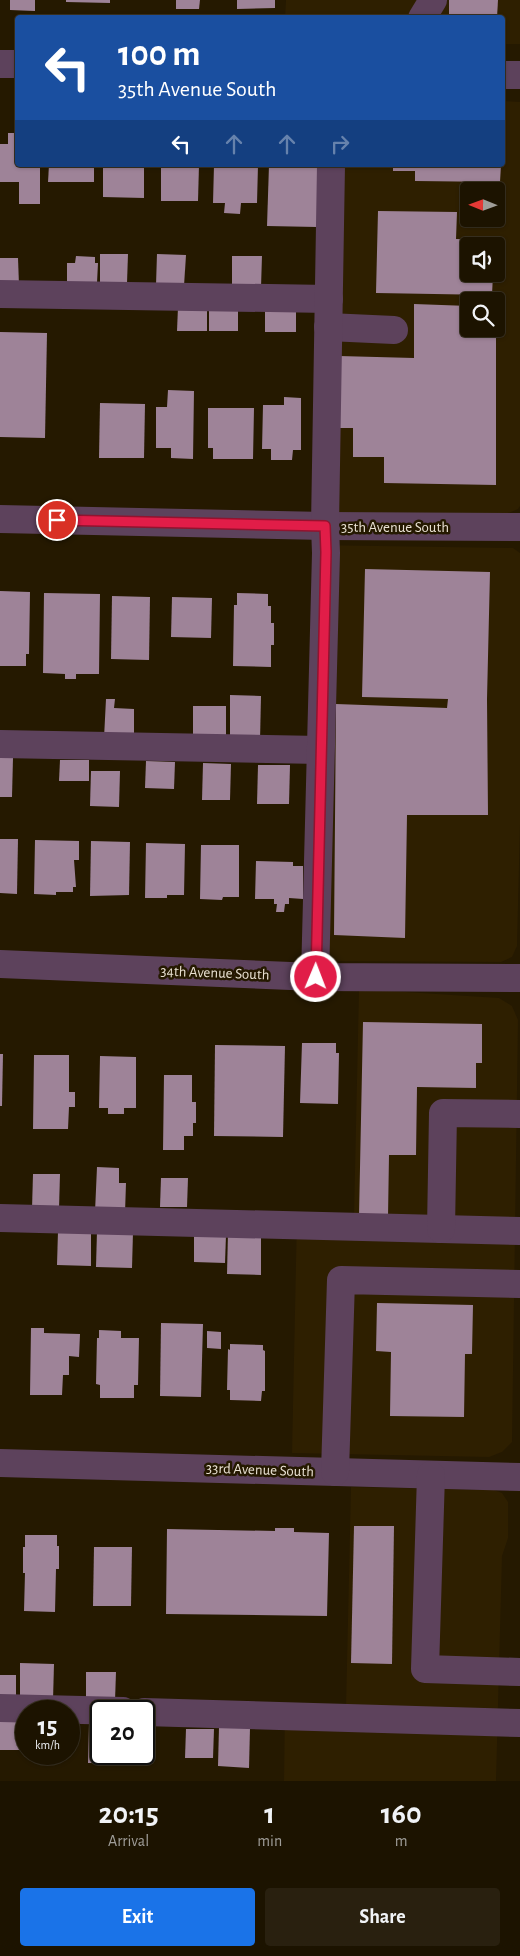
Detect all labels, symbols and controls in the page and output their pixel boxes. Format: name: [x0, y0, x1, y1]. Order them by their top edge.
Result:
icon: left: [35, 35, 100, 100]
text: 100 m: [118, 37, 201, 72]
text: 35th Avenue South: [118, 78, 277, 100]
icon: left: [167, 130, 195, 158]
icon: ahead: [220, 130, 248, 158]
icon: ahead: [273, 130, 301, 158]
icon: right: [326, 130, 354, 158]
north arrow: [460, 182, 505, 228]
map controls: [460, 182, 505, 337]
button: sound: [460, 237, 505, 282]
button: search: [460, 292, 505, 337]
pin: [36, 499, 78, 541]
icon: arrive: [43, 506, 71, 534]
street label: 35th Avenue South: [341, 520, 449, 535]
position arrow: [289, 950, 341, 1002]
street label: 34th Avenue South: [160, 964, 270, 982]
street label: 33rd Avenue South: [206, 1461, 314, 1479]
speed limit sign: 20: [90, 1700, 155, 1765]
text: 15: [38, 1714, 57, 1739]
text: km/h: [35, 1739, 60, 1751]
text: 20:15: [98, 1799, 159, 1829]
text: 1: [264, 1799, 275, 1829]
text: 160: [381, 1799, 422, 1829]
text: Arrival: [108, 1833, 149, 1849]
text: min: [257, 1833, 282, 1849]
text: m: [395, 1833, 408, 1849]
button: Exit: [20, 1888, 255, 1946]
button: Share: [265, 1888, 500, 1946]

